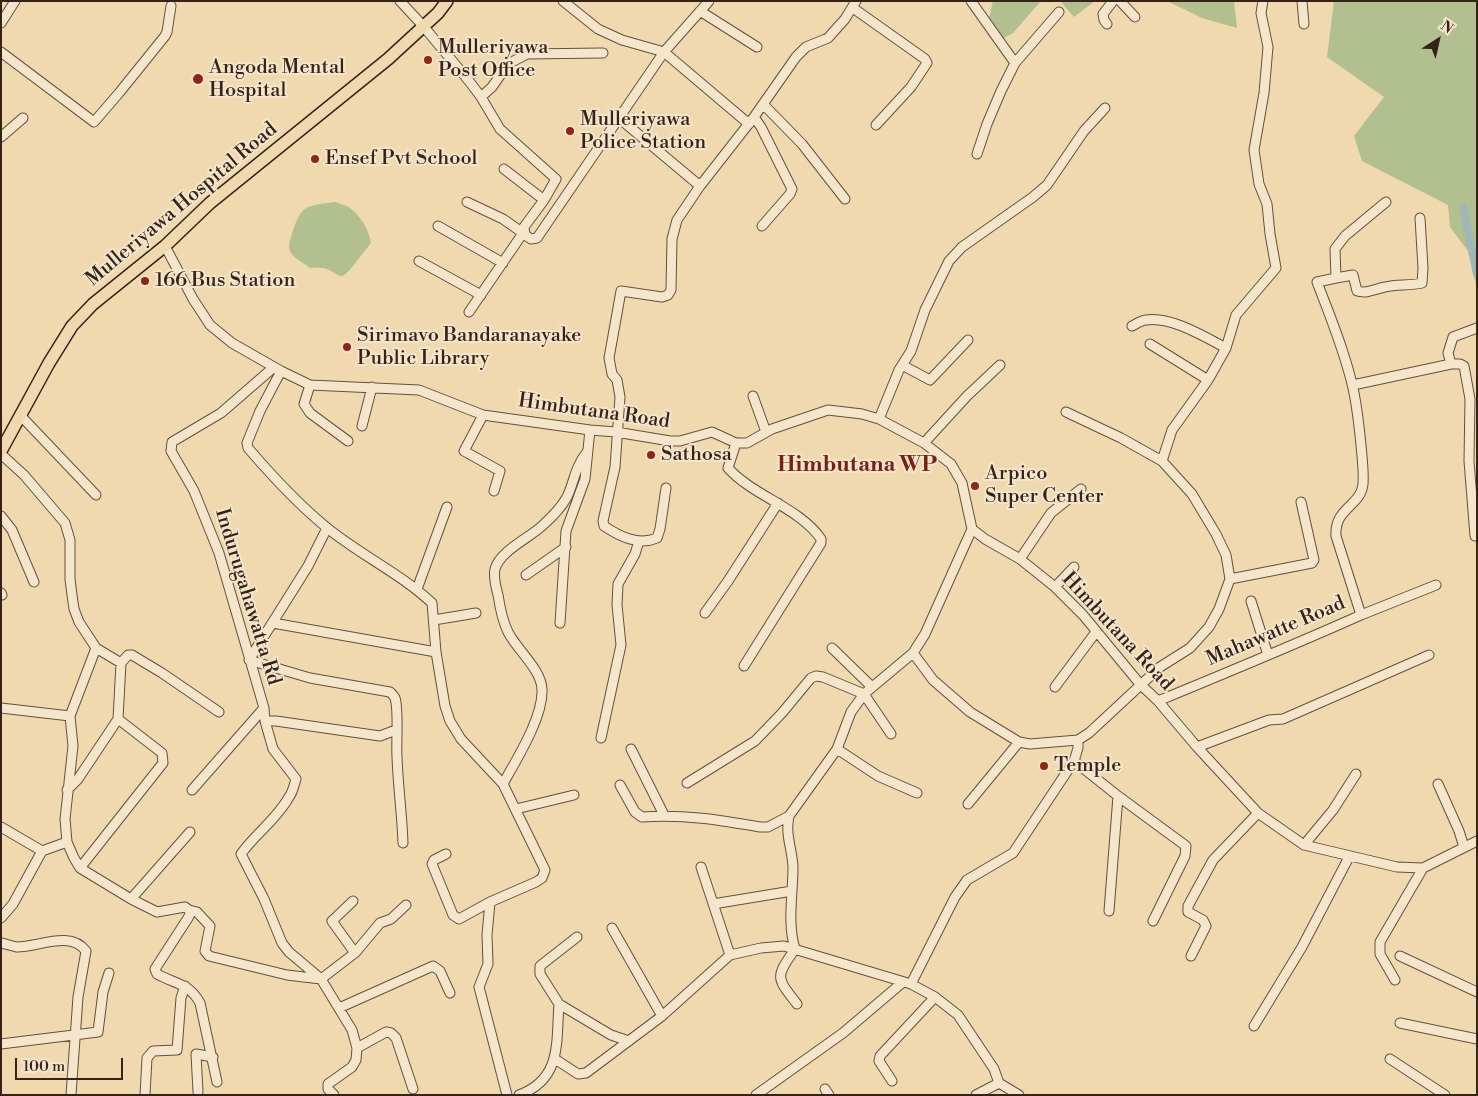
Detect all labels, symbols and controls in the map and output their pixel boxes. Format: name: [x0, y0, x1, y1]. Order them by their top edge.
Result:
north arrow: [1413, 15, 1463, 65]
text: N: [1437, 17, 1456, 38]
place label: Mulleriyawa Post Office: [438, 36, 548, 83]
marker: Mulleriyawa Post Office: [422, 54, 434, 66]
place label: Angoda Mental Hospital: [209, 56, 345, 103]
marker: Angoda Mental Hospital: [191, 72, 205, 86]
place label: Mulleriyawa Police Station: [580, 108, 706, 155]
street label: Mulleriyawa Hospital Road: [81, 118, 283, 292]
marker: Mulleriyawa Police Station: [564, 125, 576, 137]
place label: Ensef Pvt School: [325, 147, 478, 171]
marker: Ensef Pvt School: [309, 153, 321, 165]
place label: 166 Bus Station: [155, 269, 295, 293]
marker: 166 Bus Station: [139, 275, 151, 287]
place label: Sirimavo Bandaranayake Public Library: [357, 324, 581, 371]
marker: Sirimavo Bandaranayake Public Library: [341, 341, 353, 353]
street label: Himbutana Road: [517, 389, 671, 435]
place label: Sathosa: [661, 443, 732, 467]
marker: Sathosa: [645, 449, 657, 461]
district label: Himbutana WP: [777, 453, 937, 479]
place label: Arpico Super Center: [985, 462, 1104, 509]
marker: Arpico Super Center: [969, 480, 981, 492]
street label: Indurugahawatta Rd: [209, 506, 285, 688]
street label: Himbutana Road: [1056, 568, 1178, 696]
street label: Mahawatte Road: [1203, 592, 1349, 672]
place label: Temple: [1054, 754, 1121, 778]
marker: Temple: [1038, 760, 1050, 772]
scale bar: [18, 1048, 125, 1080]
text: 100 m: [23, 1057, 65, 1076]

